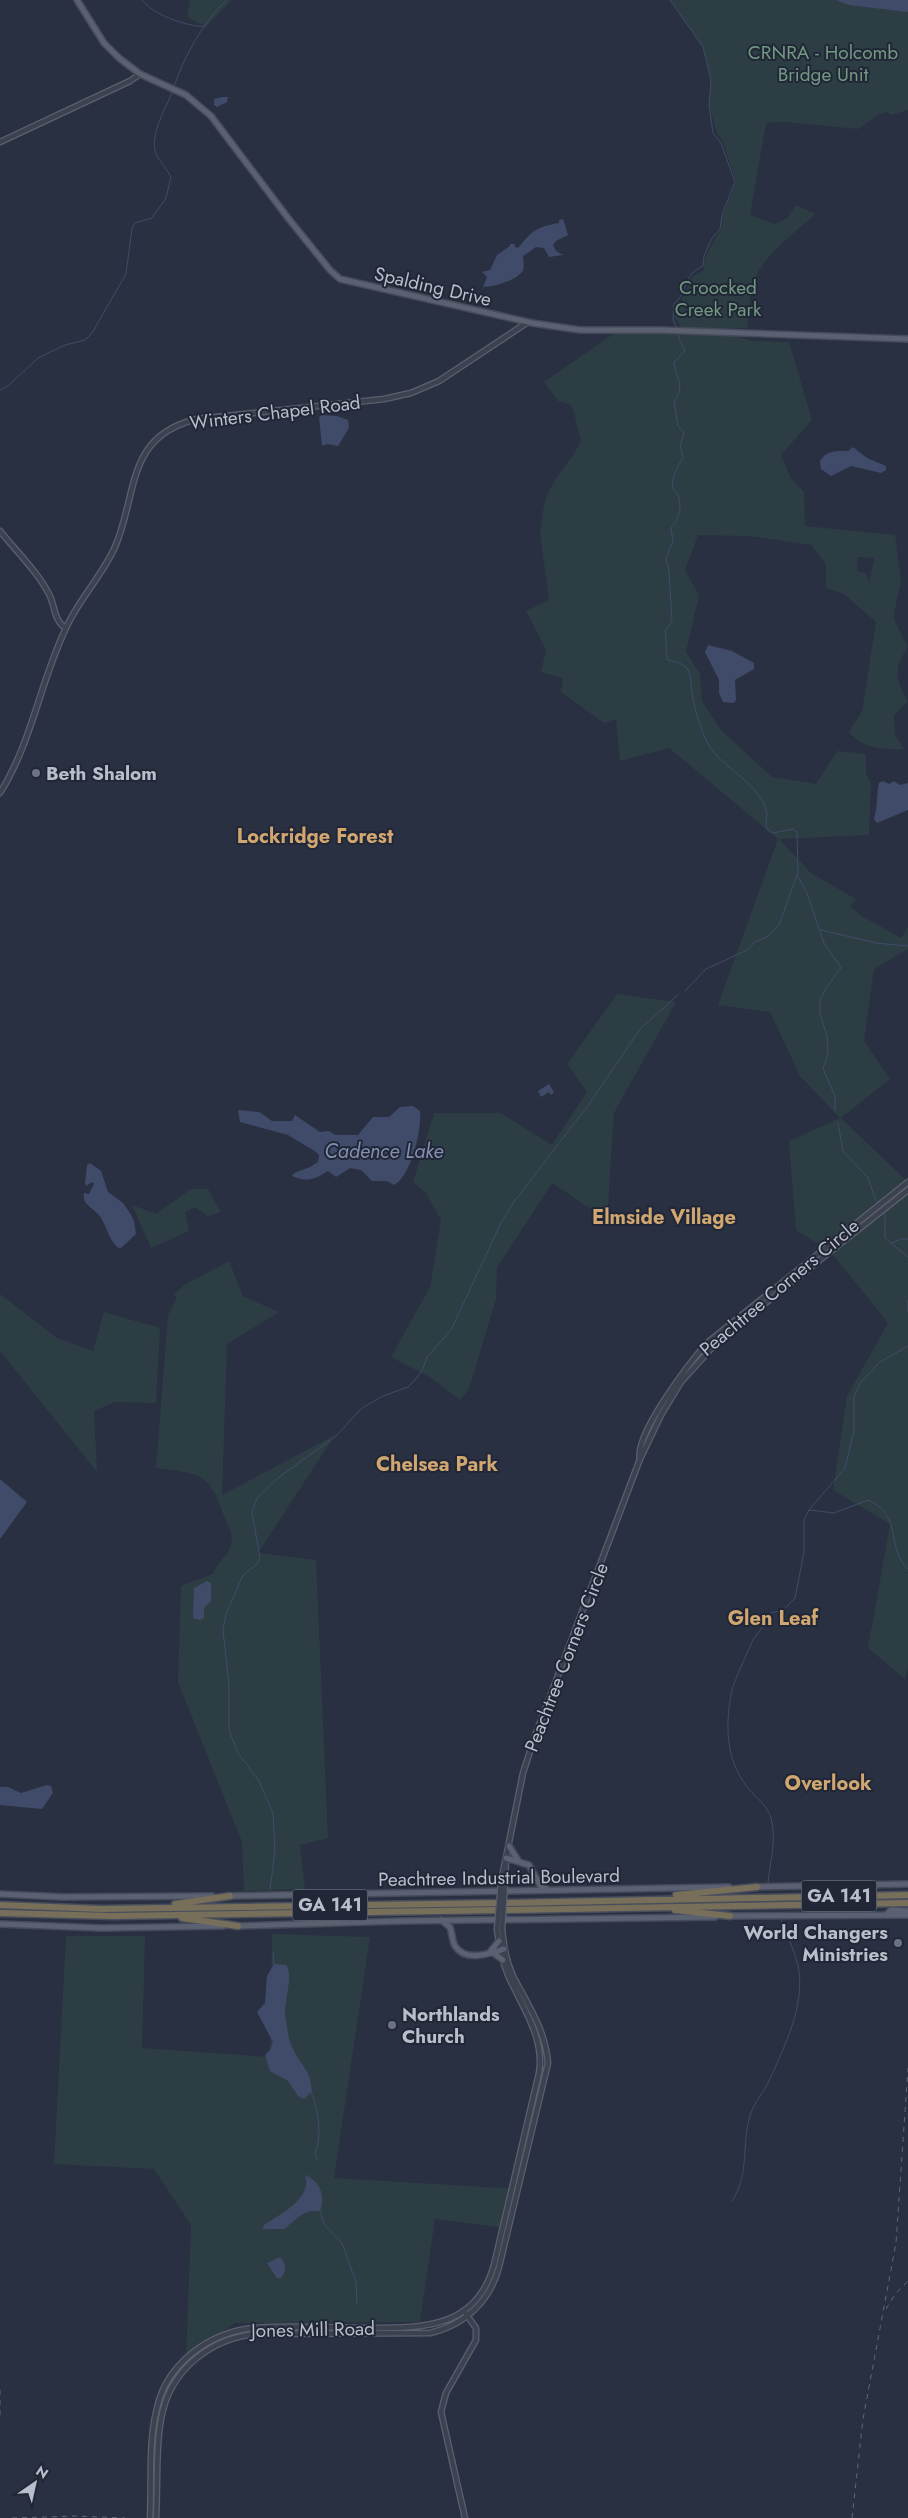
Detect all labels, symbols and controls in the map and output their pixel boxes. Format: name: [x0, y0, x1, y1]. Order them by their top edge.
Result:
park label: CRNRA - Holcomb Bridge Unit: [748, 39, 898, 88]
street label: Spalding Drive: [372, 260, 494, 313]
park label: Croocked Creek Park: [675, 274, 762, 323]
street label: Winters Chapel Road: [188, 389, 362, 436]
place label: Beth Shalom: [46, 760, 157, 787]
marker: Beth Shalom: [30, 767, 42, 779]
district label: Lockridge Forest: [237, 822, 394, 851]
water label: Cadence Lake: [325, 1137, 443, 1166]
district label: Elmside Village: [592, 1203, 736, 1232]
street label: Peachtree Corners Circle: [694, 1212, 865, 1362]
district label: Chelsea Park: [376, 1450, 498, 1479]
street label: Peachtree Corners Circle: [518, 1558, 615, 1756]
district label: Glen Leaf: [728, 1604, 819, 1633]
district label: Overlook: [784, 1769, 872, 1798]
street label: Peachtree Industrial Boulevard: [378, 1862, 620, 1893]
road number: GA 141: [802, 1880, 876, 1912]
road number: GA 141: [292, 1890, 368, 1920]
place label: World Changers Ministries: [743, 1919, 888, 1968]
marker: World Changers Ministries: [892, 1937, 904, 1949]
place label: Northlands Church: [402, 2001, 500, 2050]
marker: Northlands Church: [386, 2019, 398, 2031]
street label: Jones Mill Road: [248, 2315, 375, 2344]
north arrow: [10, 2458, 60, 2508]
text: N: [32, 2461, 52, 2484]

